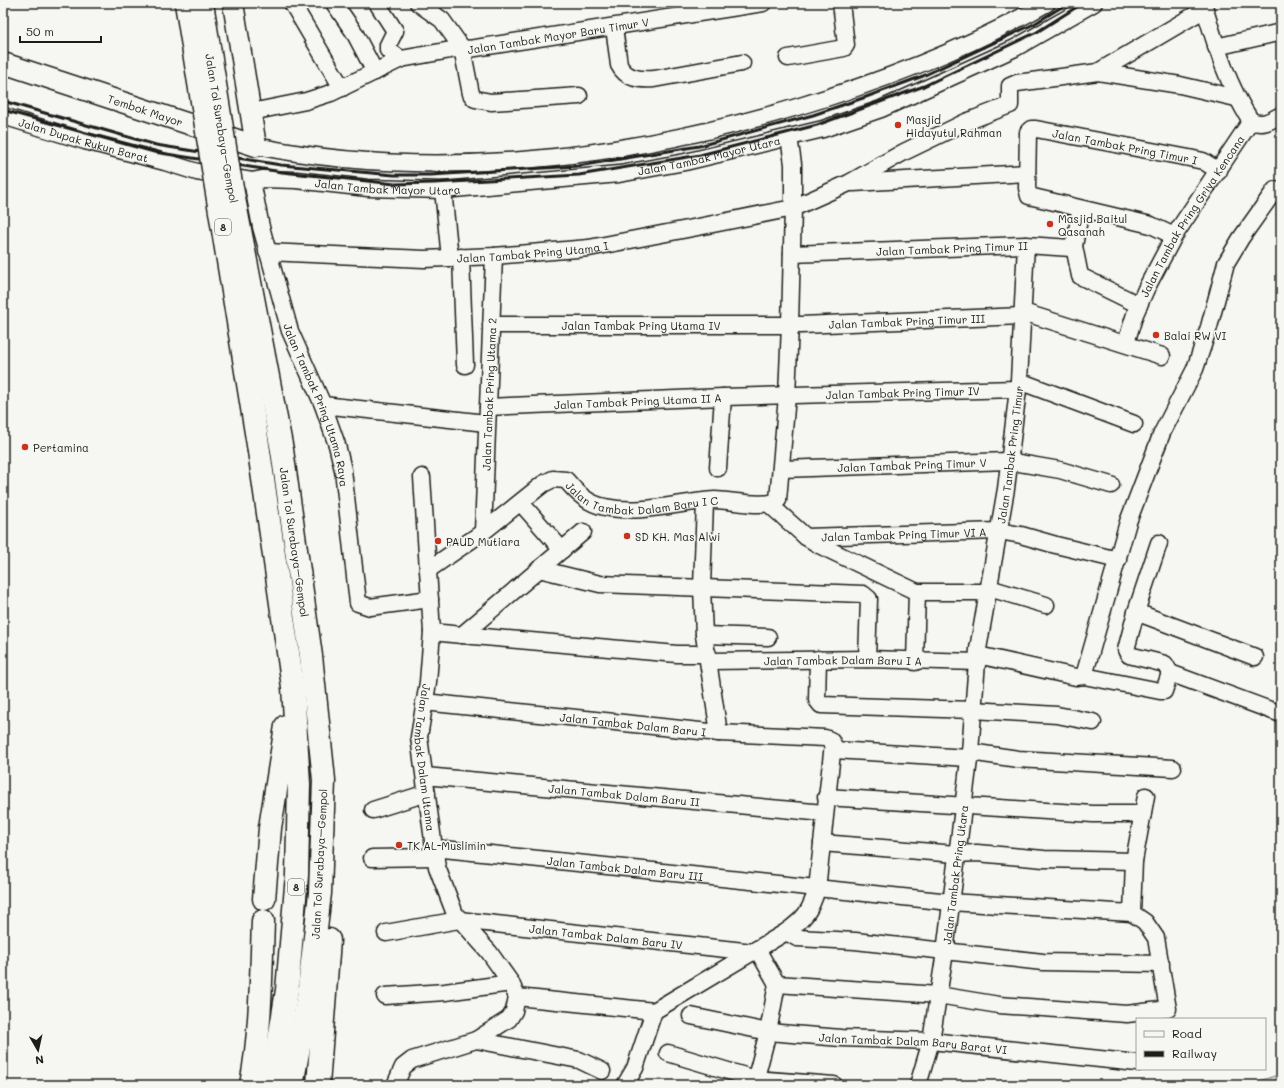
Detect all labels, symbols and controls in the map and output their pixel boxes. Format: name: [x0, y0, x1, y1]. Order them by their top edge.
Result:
street label: Jalan Tambak Mayor Baru Timur V: [466, 13, 650, 57]
scale bar: [20, 18, 101, 44]
text: 50 m: [26, 23, 54, 39]
street label: Jalan Tol Surabaya–Gempol: [203, 53, 242, 204]
street label: Tembok Mayor: [106, 90, 185, 129]
place label: Masjid Hidayutul Rahman: [906, 112, 1002, 140]
street label: Jalan Dupak Rukun Barat: [17, 114, 150, 165]
marker: Masjid Hidayutul Rahman: [893, 120, 903, 130]
street label: Jalan Tambak Pring Timur I: [1051, 125, 1199, 167]
street label: Jalan Tambak Mayor Utara: [636, 132, 782, 178]
street label: Jalan Tambak Pring Griya Kencana: [1136, 132, 1247, 299]
street label: Jalan Tambak Mayor Utara: [314, 175, 461, 198]
place label: Masjid Baitul Qasanah: [1058, 211, 1127, 239]
road number: 8: [215, 219, 231, 235]
marker: Masjid Baitul Qasanah: [1045, 219, 1055, 229]
street label: Jalan Tambak Pring Utama I: [457, 237, 610, 265]
street label: Jalan Tambak Pring Timur II: [876, 237, 1028, 258]
street label: Jalan Tambak Pring Timur III: [828, 310, 986, 331]
street label: Jalan Tambak Pring Utama 2: [478, 317, 499, 471]
street label: Jalan Tambak Pring Utama IV: [562, 318, 721, 333]
street label: Jalan Tambak Pring Utama Raya: [281, 322, 352, 488]
place label: Balai RW VI: [1164, 328, 1226, 343]
marker: Balai RW VI: [1151, 330, 1161, 340]
street label: Jalan Tambak Pring Timur IV: [825, 383, 980, 402]
street label: Jalan Tambak Pring Timur: [993, 385, 1026, 524]
street label: Jalan Tambak Pring Utama II A: [554, 390, 722, 412]
place label: Pertamina: [33, 440, 89, 455]
marker: Pertamina: [20, 442, 30, 452]
street label: Jalan Tambak Pring Timur V: [837, 454, 987, 475]
street label: Jalan Tol Surabaya–Gempol: [277, 466, 313, 618]
street label: Jalan Tambak Dalam Baru I C: [563, 478, 719, 517]
street label: Jalan Tambak Pring Timur VI A: [821, 524, 987, 544]
place label: SD KH. Mas Alwi: [635, 529, 720, 544]
marker: SD KH. Mas Alwi: [622, 531, 632, 541]
place label: PAUD Mutiara: [446, 534, 520, 549]
marker: PAUD Mutiara: [433, 536, 443, 546]
street label: Jalan Tambak Dalam Baru I A: [764, 651, 922, 668]
street label: Jalan Tambak Dalam Utama: [411, 683, 439, 832]
street label: Jalan Tambak Dalam Baru I: [559, 709, 707, 739]
street label: Jalan Tambak Dalam Baru II: [548, 780, 701, 809]
street label: Jalan Tol Surabaya–Gempol: [308, 788, 330, 940]
street label: Jalan Tambak Pring Utara: [939, 804, 971, 945]
place label: TK AL-Muslimin: [407, 838, 486, 853]
marker: TK AL-Muslimin: [394, 840, 404, 850]
street label: Jalan Tambak Dalam Baru III: [546, 852, 704, 884]
road number: 8: [288, 879, 304, 895]
street label: Jalan Tambak Dalam Baru IV: [528, 920, 683, 952]
legend: [1136, 1018, 1266, 1070]
text: Road: [1172, 1025, 1202, 1041]
street label: Jalan Tambak Dalam Baru Barat VI: [818, 1029, 1008, 1057]
north arrow: [18, 1030, 58, 1070]
text: Railway: [1172, 1045, 1217, 1061]
text: N: [34, 1052, 45, 1068]

